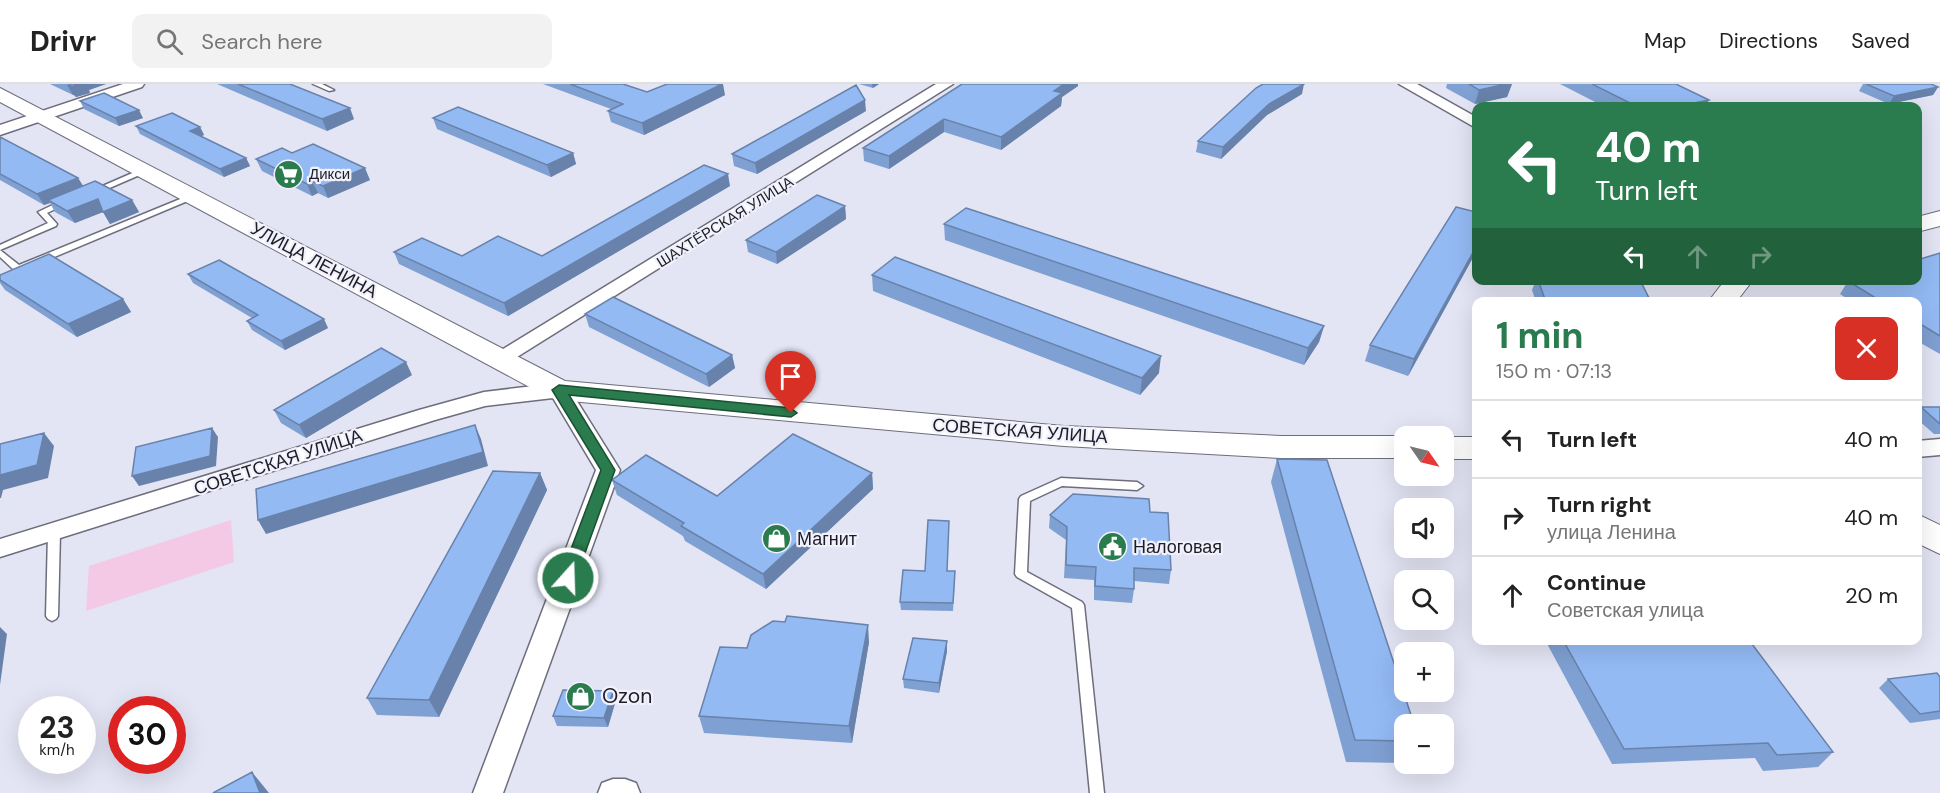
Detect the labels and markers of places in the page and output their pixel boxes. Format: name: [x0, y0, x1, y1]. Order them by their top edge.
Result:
supermarket icon: Дикси: [272, 158, 304, 190]
place label: Дикси: [309, 164, 350, 184]
pin: [765, 351, 816, 413]
shop icon: Магнит: [760, 523, 792, 555]
place label: Магнит: [797, 527, 857, 551]
public building icon: Налоговая: [1096, 531, 1128, 563]
place label: Налоговая: [1133, 535, 1222, 559]
shop icon: Ozon: [565, 680, 597, 712]
place label: Ozon: [602, 682, 652, 710]

